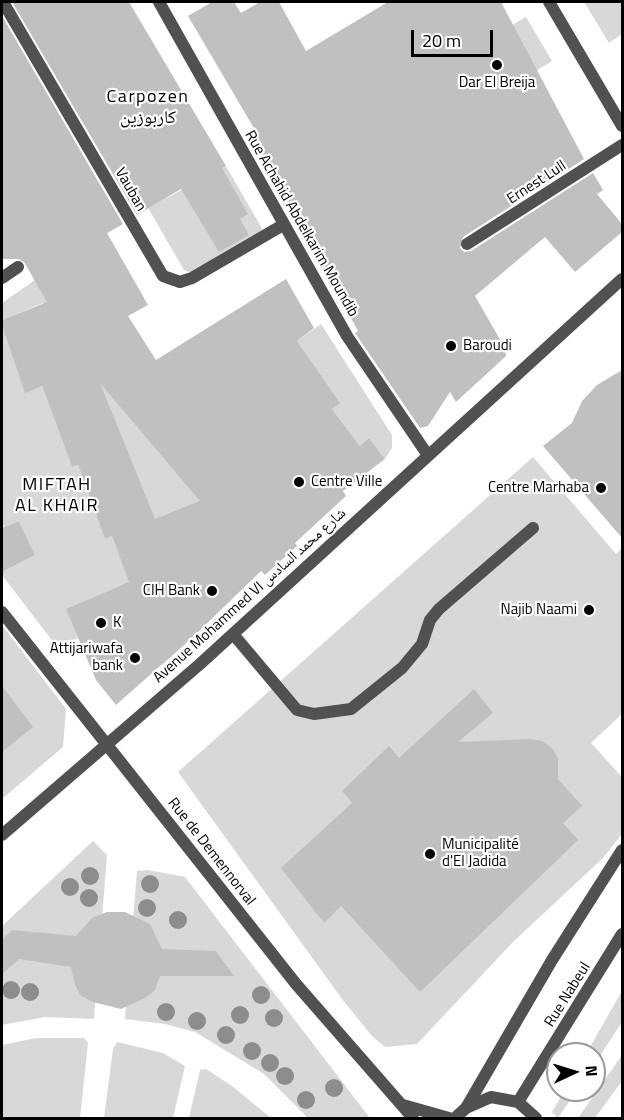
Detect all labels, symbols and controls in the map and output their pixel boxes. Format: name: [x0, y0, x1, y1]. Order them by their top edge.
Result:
scale bar: [414, 18, 496, 56]
text: 20 m: [422, 27, 461, 54]
marker: Dar El Breija: [490, 58, 504, 72]
place label: Dar El Breija: [459, 74, 535, 92]
district label: Carpozen كاربوزين: [107, 87, 189, 130]
street label: Rue Achahid Abdelkarim Moundib: [240, 128, 362, 320]
street label: Ernest Lull: [504, 157, 570, 209]
street label: Vauban: [110, 165, 150, 215]
place label: Baroudi: [463, 337, 512, 355]
marker: Baroudi: [444, 339, 458, 353]
place label: Centre Ville: [311, 473, 382, 491]
district label: MIFTAH AL KHAIR: [15, 475, 99, 518]
marker: Centre Ville: [292, 475, 306, 489]
place label: Centre Marhaba: [488, 479, 589, 497]
marker: Centre Marhaba: [594, 481, 608, 495]
street label: Avenue Mohammed VI شارع محمد السادس: [150, 505, 350, 687]
place label: CIH Bank: [143, 582, 200, 600]
marker: CIH Bank: [205, 584, 219, 598]
place label: Najib Naami: [501, 601, 577, 619]
marker: Najib Naami: [582, 603, 596, 617]
place label: K: [113, 614, 122, 632]
marker: K: [94, 616, 108, 630]
place label: Attijariwafa bank: [50, 640, 123, 675]
marker: Attijariwafa bank: [128, 651, 142, 665]
street label: Rue de Demennorval: [163, 795, 259, 909]
place label: Municipalité d'El Jadida: [442, 836, 519, 871]
marker: Municipalité d'El Jadida: [423, 847, 437, 861]
street label: Rue Nabeul: [541, 959, 595, 1031]
north arrow: [546, 1042, 606, 1102]
text: N: [580, 1065, 604, 1077]

